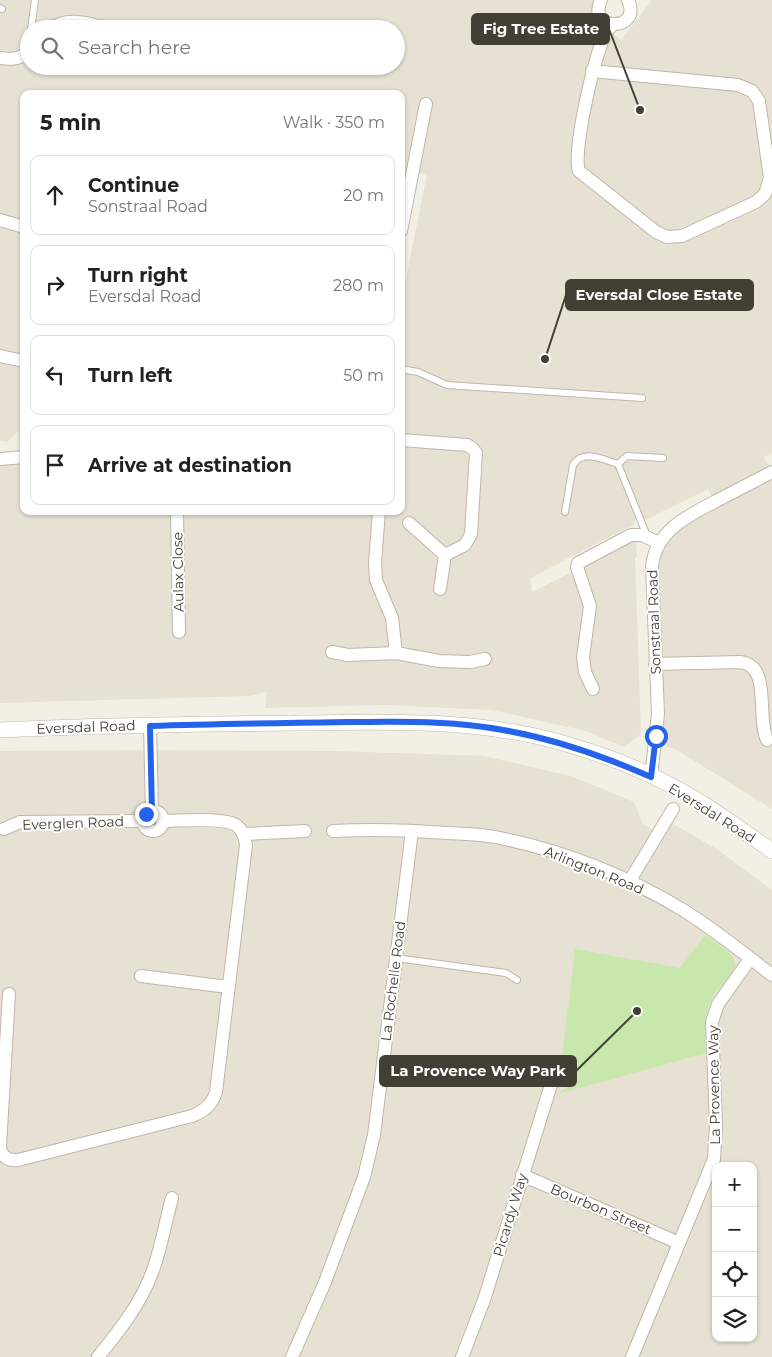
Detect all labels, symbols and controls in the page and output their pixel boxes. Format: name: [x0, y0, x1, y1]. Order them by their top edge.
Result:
callout: Fig Tree Estate: [472, 14, 609, 44]
text: Fig Tree Estate: [483, 19, 599, 38]
search box: [20, 20, 405, 75]
icon: search: [38, 34, 66, 62]
text: Search here: [78, 36, 191, 59]
text: 5 min: [40, 110, 101, 135]
text: Walk · 350 m: [283, 113, 385, 132]
text: Continue: [88, 174, 179, 197]
icon: ahead: [41, 181, 69, 209]
text: 20 m: [343, 186, 384, 205]
text: Sonstraal Road: [88, 197, 208, 216]
text: Turn right: [88, 264, 188, 287]
icon: right: [41, 271, 69, 299]
text: 280 m: [333, 276, 384, 295]
callout: Eversdal Close Estate: [566, 280, 753, 310]
text: Eversdal Close Estate: [575, 285, 743, 304]
text: Eversdal Road: [88, 287, 201, 306]
icon: left: [41, 361, 69, 389]
text: Turn left: [88, 364, 173, 387]
text: 50 m: [343, 366, 384, 385]
icon: arrive: [41, 451, 69, 479]
text: Arrive at destination: [88, 454, 292, 477]
street label: Aulax Close: [168, 532, 188, 612]
street label: Sonstraal Road: [643, 569, 665, 675]
street label: Eversdal Road: [36, 716, 136, 738]
route start: [645, 725, 668, 748]
street label: Eversdal Road: [665, 779, 759, 847]
route end: [135, 803, 158, 826]
street label: Everglen Road: [22, 812, 124, 834]
street label: Arlington Road: [541, 842, 647, 898]
street label: La Rochelle Road: [377, 920, 409, 1042]
street label: La Provence Way: [704, 1025, 724, 1145]
callout: La Provence Way Park: [380, 1056, 576, 1086]
text: La Provence Way Park: [390, 1061, 566, 1080]
map controls: [712, 1162, 757, 1342]
button: +: [712, 1162, 757, 1207]
street label: Picardy Way: [489, 1171, 531, 1259]
street label: Bourbon Street: [548, 1180, 654, 1239]
button: −: [712, 1207, 757, 1252]
button: locate: [712, 1252, 757, 1297]
button: layers: [712, 1297, 757, 1342]

